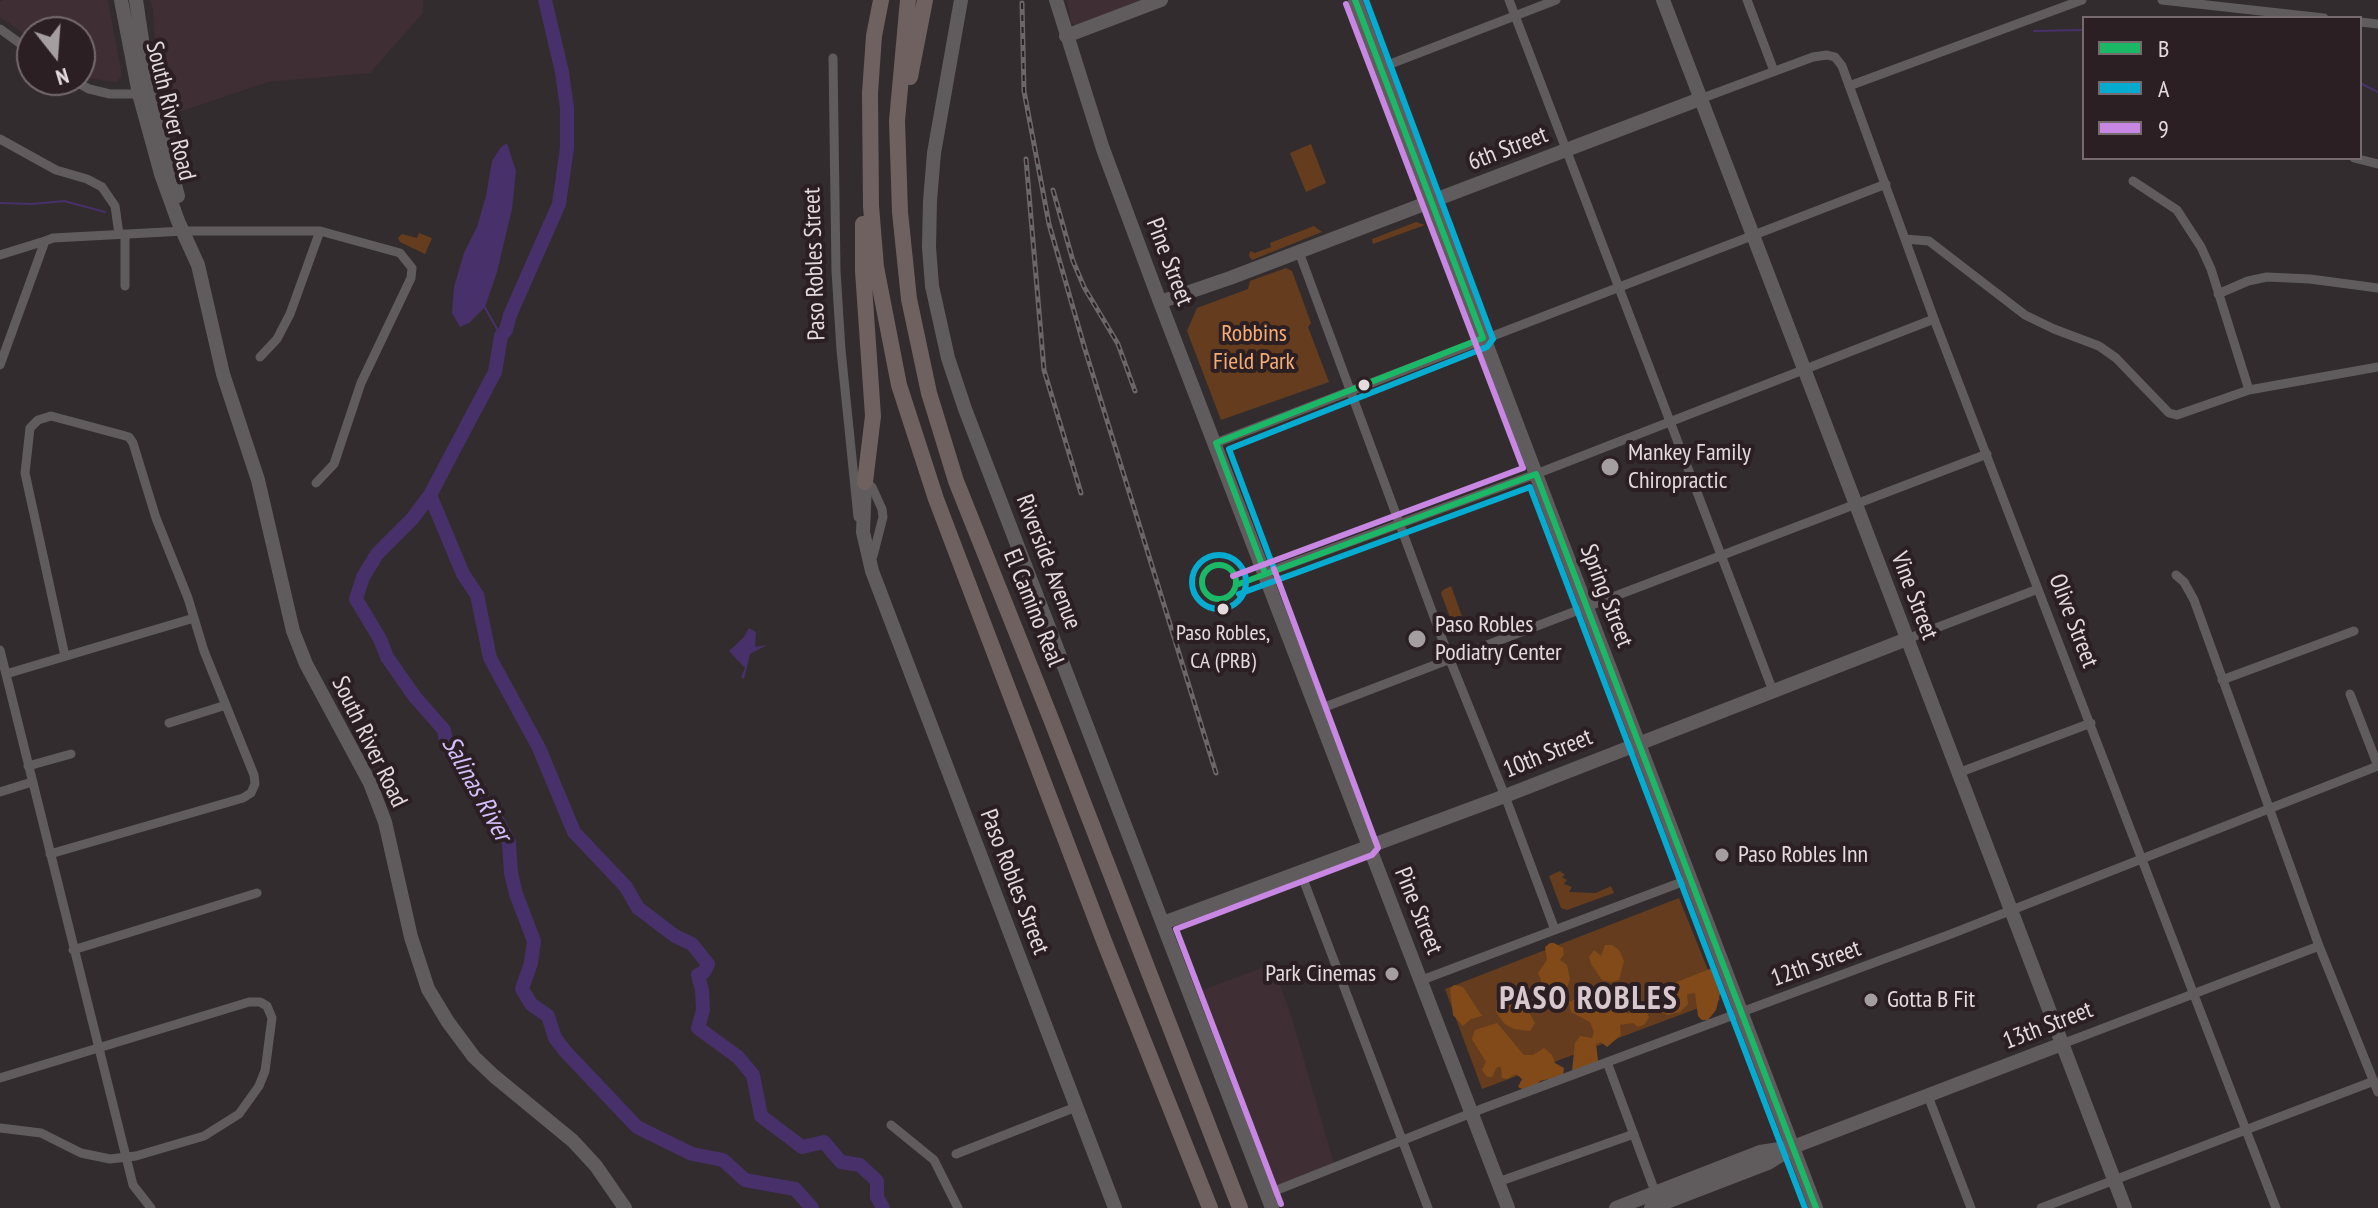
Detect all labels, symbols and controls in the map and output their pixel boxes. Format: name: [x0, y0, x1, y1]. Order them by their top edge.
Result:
north arrow: [16, 16, 96, 96]
legend: [2082, 16, 2362, 160]
text: B: [2158, 33, 2169, 64]
street label: South River Road: [139, 39, 201, 183]
text: N: [53, 62, 72, 92]
text: A: [2158, 73, 2169, 104]
text: 9: [2158, 113, 2169, 144]
street label: 6th Street: [1464, 121, 1552, 177]
street label: Paso Robles Street: [798, 187, 832, 341]
street label: Pine Street: [1139, 214, 1199, 310]
park label: Robbins Field Park: [1213, 320, 1295, 376]
unlabelled marker: [1356, 377, 1372, 393]
place label: Mankey Family Chiropractic: [1628, 439, 1751, 495]
marker: Mankey Family Chiropractic: [1599, 456, 1621, 478]
street label: Riverside Avenue: [1009, 491, 1087, 633]
street label: Spring Street: [1573, 540, 1639, 652]
street label: El Camino Real: [996, 545, 1070, 671]
street label: Vine Street: [1884, 548, 1944, 644]
street label: Olive Street: [2042, 570, 2104, 672]
marker: Paso Robles, CA (PRB): [1215, 601, 1231, 617]
place label: Paso Robles Podiatry Center: [1435, 611, 1562, 667]
place label: Paso Robles, CA (PRB): [1176, 621, 1270, 672]
marker: Paso Robles Podiatry Center: [1406, 628, 1428, 650]
street label: South River Road: [325, 672, 413, 812]
street label: 10th Street: [1499, 723, 1597, 785]
water label: Salinas River: [434, 731, 518, 847]
street label: Paso Robles Street: [973, 805, 1055, 959]
place label: Paso Robles Inn: [1738, 841, 1868, 869]
marker: Paso Robles Inn: [1713, 846, 1731, 864]
street label: Pine Street: [1388, 863, 1448, 959]
street label: 12th Street: [1767, 934, 1865, 994]
place label: Park Cinemas: [1265, 960, 1376, 988]
marker: Park Cinemas: [1383, 965, 1401, 983]
district label: PASO ROBLES: [1499, 981, 1679, 1019]
place label: Gotta B Fit: [1887, 986, 1975, 1014]
marker: Gotta B Fit: [1862, 991, 1880, 1009]
street label: 13th Street: [1999, 996, 2097, 1056]

